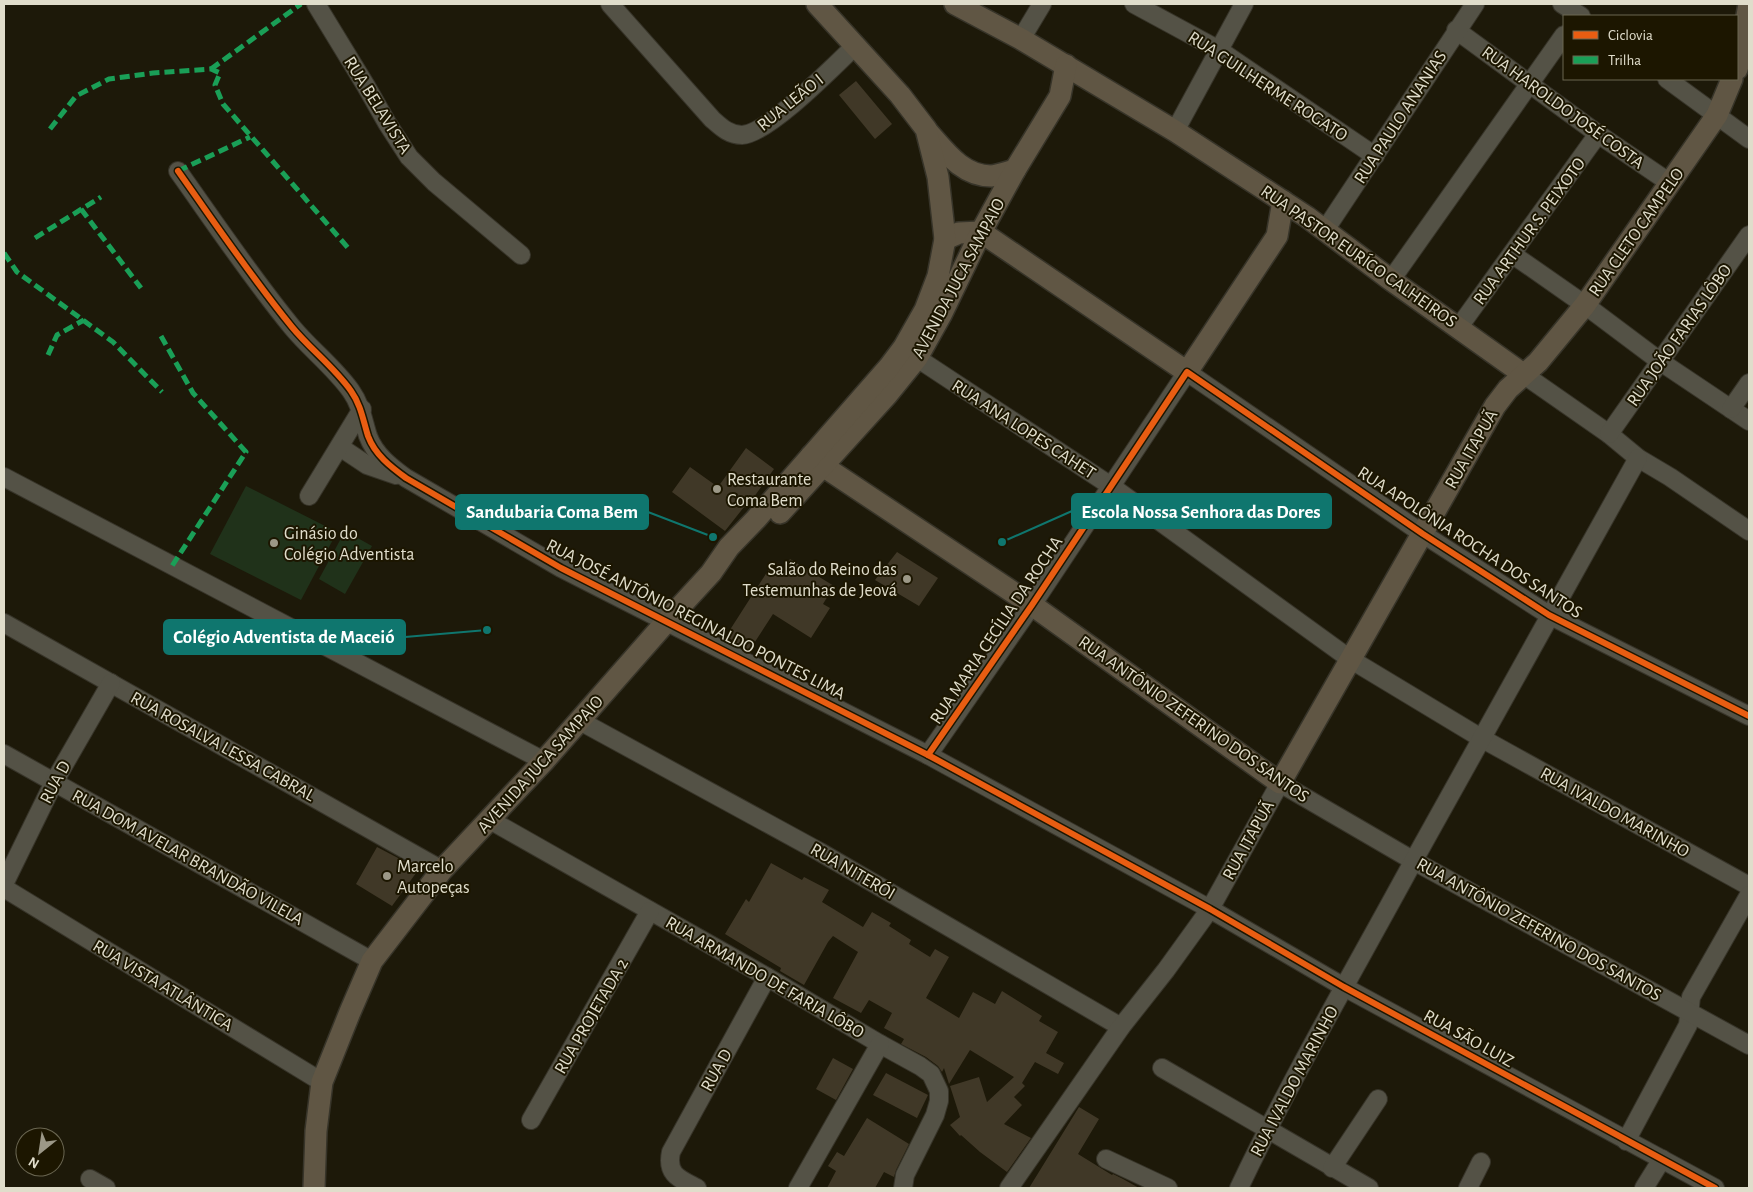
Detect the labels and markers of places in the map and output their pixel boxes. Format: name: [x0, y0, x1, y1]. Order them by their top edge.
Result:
place label: Restaurante Coma Bem: [727, 471, 811, 510]
marker: Restaurante Coma Bem: [711, 483, 723, 495]
callout: Escola Nossa Senhora das Dores: [1072, 494, 1331, 528]
callout: Sandubaria Coma Bem: [456, 495, 648, 529]
place label: Ginásio do Colégio Adventista: [284, 525, 414, 564]
marker: Ginásio do Colégio Adventista: [268, 537, 280, 549]
place label: Salão do Reino das Testemunhas de Jeová: [742, 561, 897, 600]
marker: Salão do Reino das Testemunhas de Jeová: [901, 573, 913, 585]
callout: Colégio Adventista de Maceió: [164, 620, 405, 654]
place label: Marcelo Autopeças: [397, 858, 470, 897]
marker: Marcelo Autopeças: [381, 870, 393, 882]

